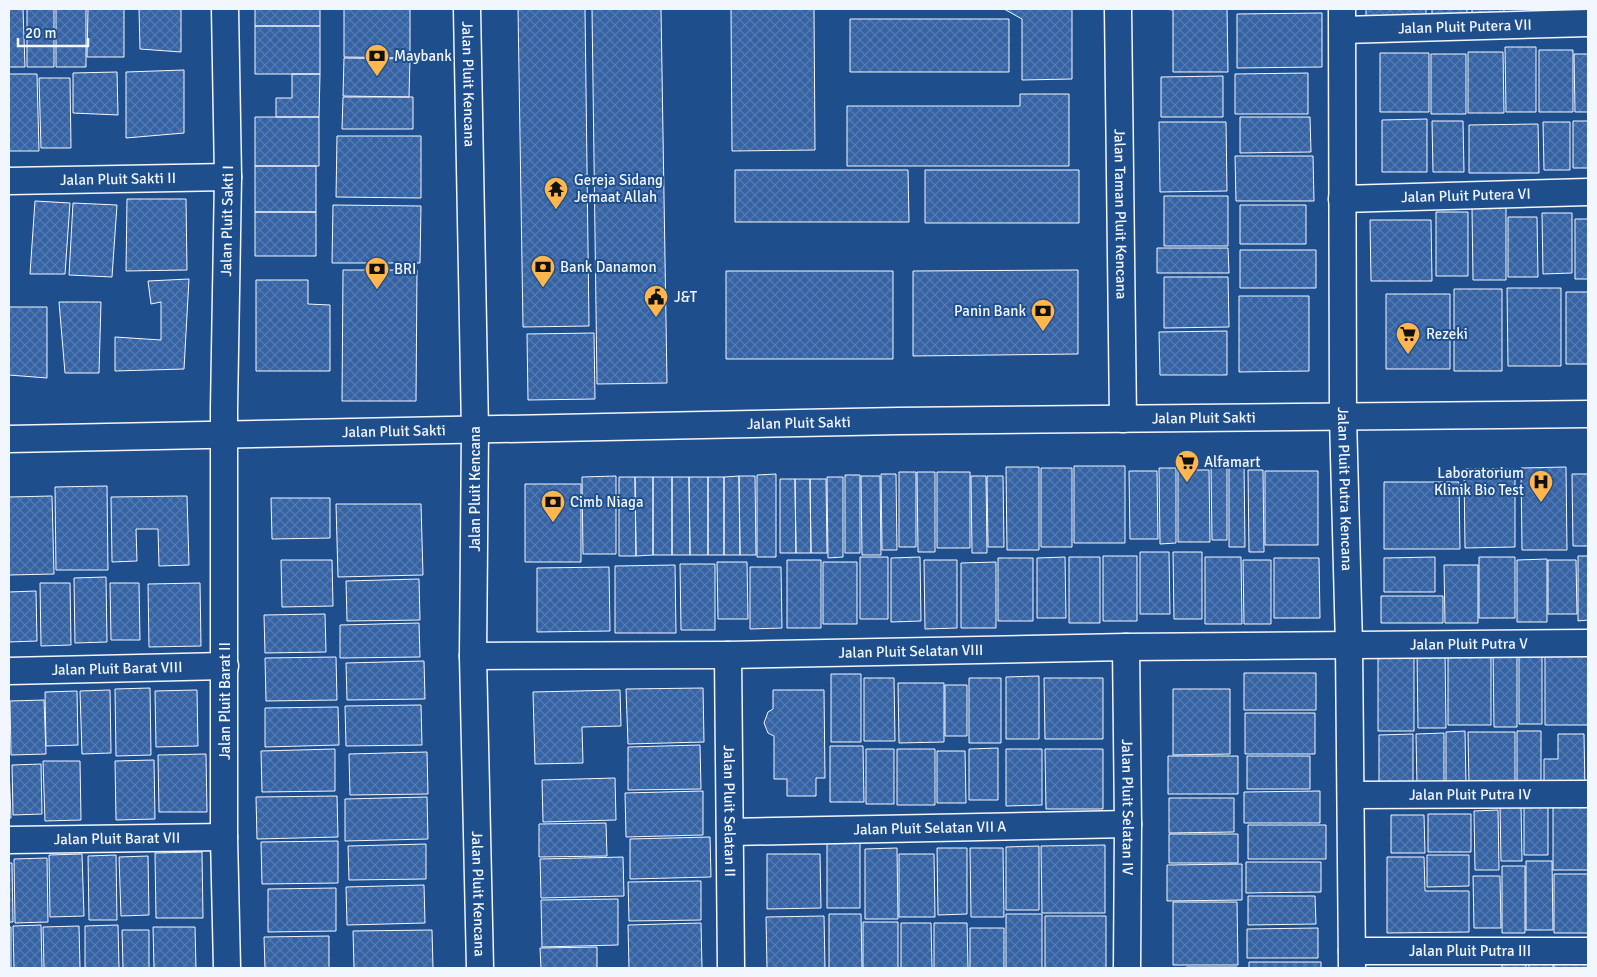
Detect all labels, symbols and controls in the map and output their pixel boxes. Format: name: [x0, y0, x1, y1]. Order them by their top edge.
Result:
scale bar: [18, 15, 88, 47]
street label: Jalan Pluit Putera VII: [1398, 16, 1532, 37]
street label: Jalan Pluit Kencana: [458, 21, 479, 147]
text: 20 m: [25, 24, 56, 42]
bank icon: Maybank: [364, 43, 390, 77]
place label: Maybank: [394, 47, 452, 65]
street label: Jalan Taman Pluit Kencana: [1110, 128, 1131, 300]
street label: Jalan Pluit Sakti I: [217, 165, 237, 277]
street label: Jalan Pluit Sakti II: [60, 169, 176, 189]
place label: Gereja Sidang Jemaat Allah: [574, 171, 663, 206]
temple icon: Gereja Sidang Jemaat Allah: [543, 176, 569, 210]
street label: Jalan Pluit Putera VI: [1401, 185, 1531, 206]
bank icon: Bank Danamon: [530, 254, 556, 288]
bank icon: BRI: [364, 256, 390, 290]
place label: Bank Danamon: [560, 258, 657, 276]
place label: BRI: [394, 260, 417, 278]
public building icon: J&T: [643, 284, 669, 318]
place label: J&T: [674, 288, 698, 306]
bank icon: Panin Bank: [1030, 298, 1056, 332]
place label: Panin Bank: [954, 302, 1026, 320]
supermarket icon: Rezeki: [1395, 321, 1421, 355]
place label: Rezeki: [1426, 325, 1468, 343]
street label: Jalan Pluit Putra Kencana: [1334, 407, 1356, 571]
street label: Jalan Pluit Sakti: [1152, 408, 1256, 427]
street label: Jalan Pluit Sakti: [747, 413, 851, 433]
street label: Jalan Pluit Sakti: [342, 421, 446, 441]
street label: Jalan Pluit Kencana: [466, 426, 484, 552]
supermarket icon: Alfamart: [1174, 449, 1200, 483]
place label: Alfamart: [1204, 453, 1261, 471]
place label: Laboratorium Klinik Bio Test: [1434, 464, 1524, 499]
hospital icon: Laboratorium Klinik Bio Test: [1528, 469, 1554, 503]
bank icon: Cimb Niaga: [540, 489, 566, 523]
place label: Cimb Niaga: [570, 493, 644, 511]
street label: Jalan Pluit Putra V: [1410, 635, 1528, 654]
street label: Jalan Pluit Selatan VIII: [838, 641, 984, 662]
street label: Jalan Pluit Barat II: [216, 642, 234, 760]
street label: Jalan Pluit Barat VIII: [51, 658, 183, 679]
street label: Jalan Pluit Selatan IV: [1118, 739, 1137, 875]
street label: Jalan Pluit Selatan II: [720, 745, 739, 877]
street label: Jalan Pluit Putra IV: [1409, 785, 1531, 804]
street label: Jalan Pluit Selatan VII A: [853, 817, 1007, 839]
street label: Jalan Pluit Barat VII: [54, 829, 180, 848]
street label: Jalan Pluit Kencana: [468, 831, 489, 957]
street label: Jalan Pluit Putra III: [1409, 942, 1531, 960]

